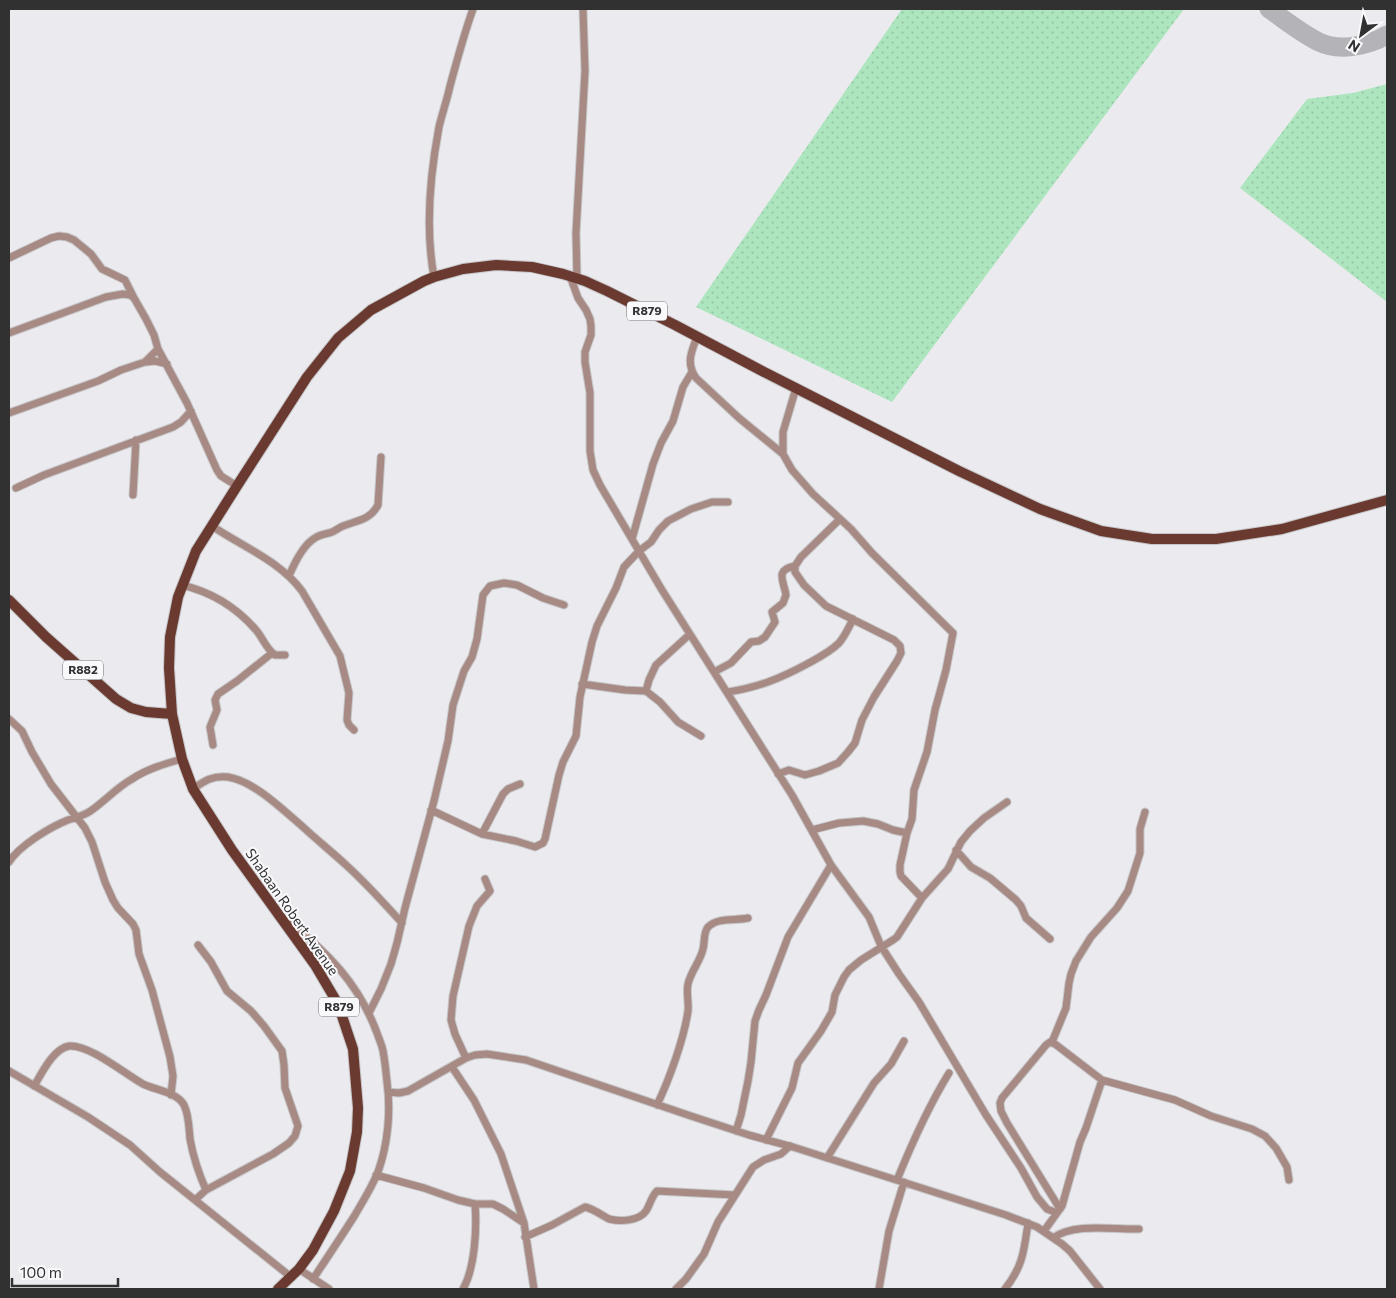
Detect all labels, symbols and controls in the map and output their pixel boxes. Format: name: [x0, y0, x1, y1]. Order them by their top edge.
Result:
north arrow: [1336, 10, 1386, 60]
text: N: [1345, 36, 1363, 56]
road number: R879: [627, 302, 667, 321]
road number: R882: [63, 660, 103, 680]
street label: Shabaan Robert Avenue: [242, 845, 343, 978]
road number: R879: [319, 998, 359, 1016]
scale bar: [12, 1256, 119, 1288]
text: 100 m: [20, 1263, 62, 1281]

